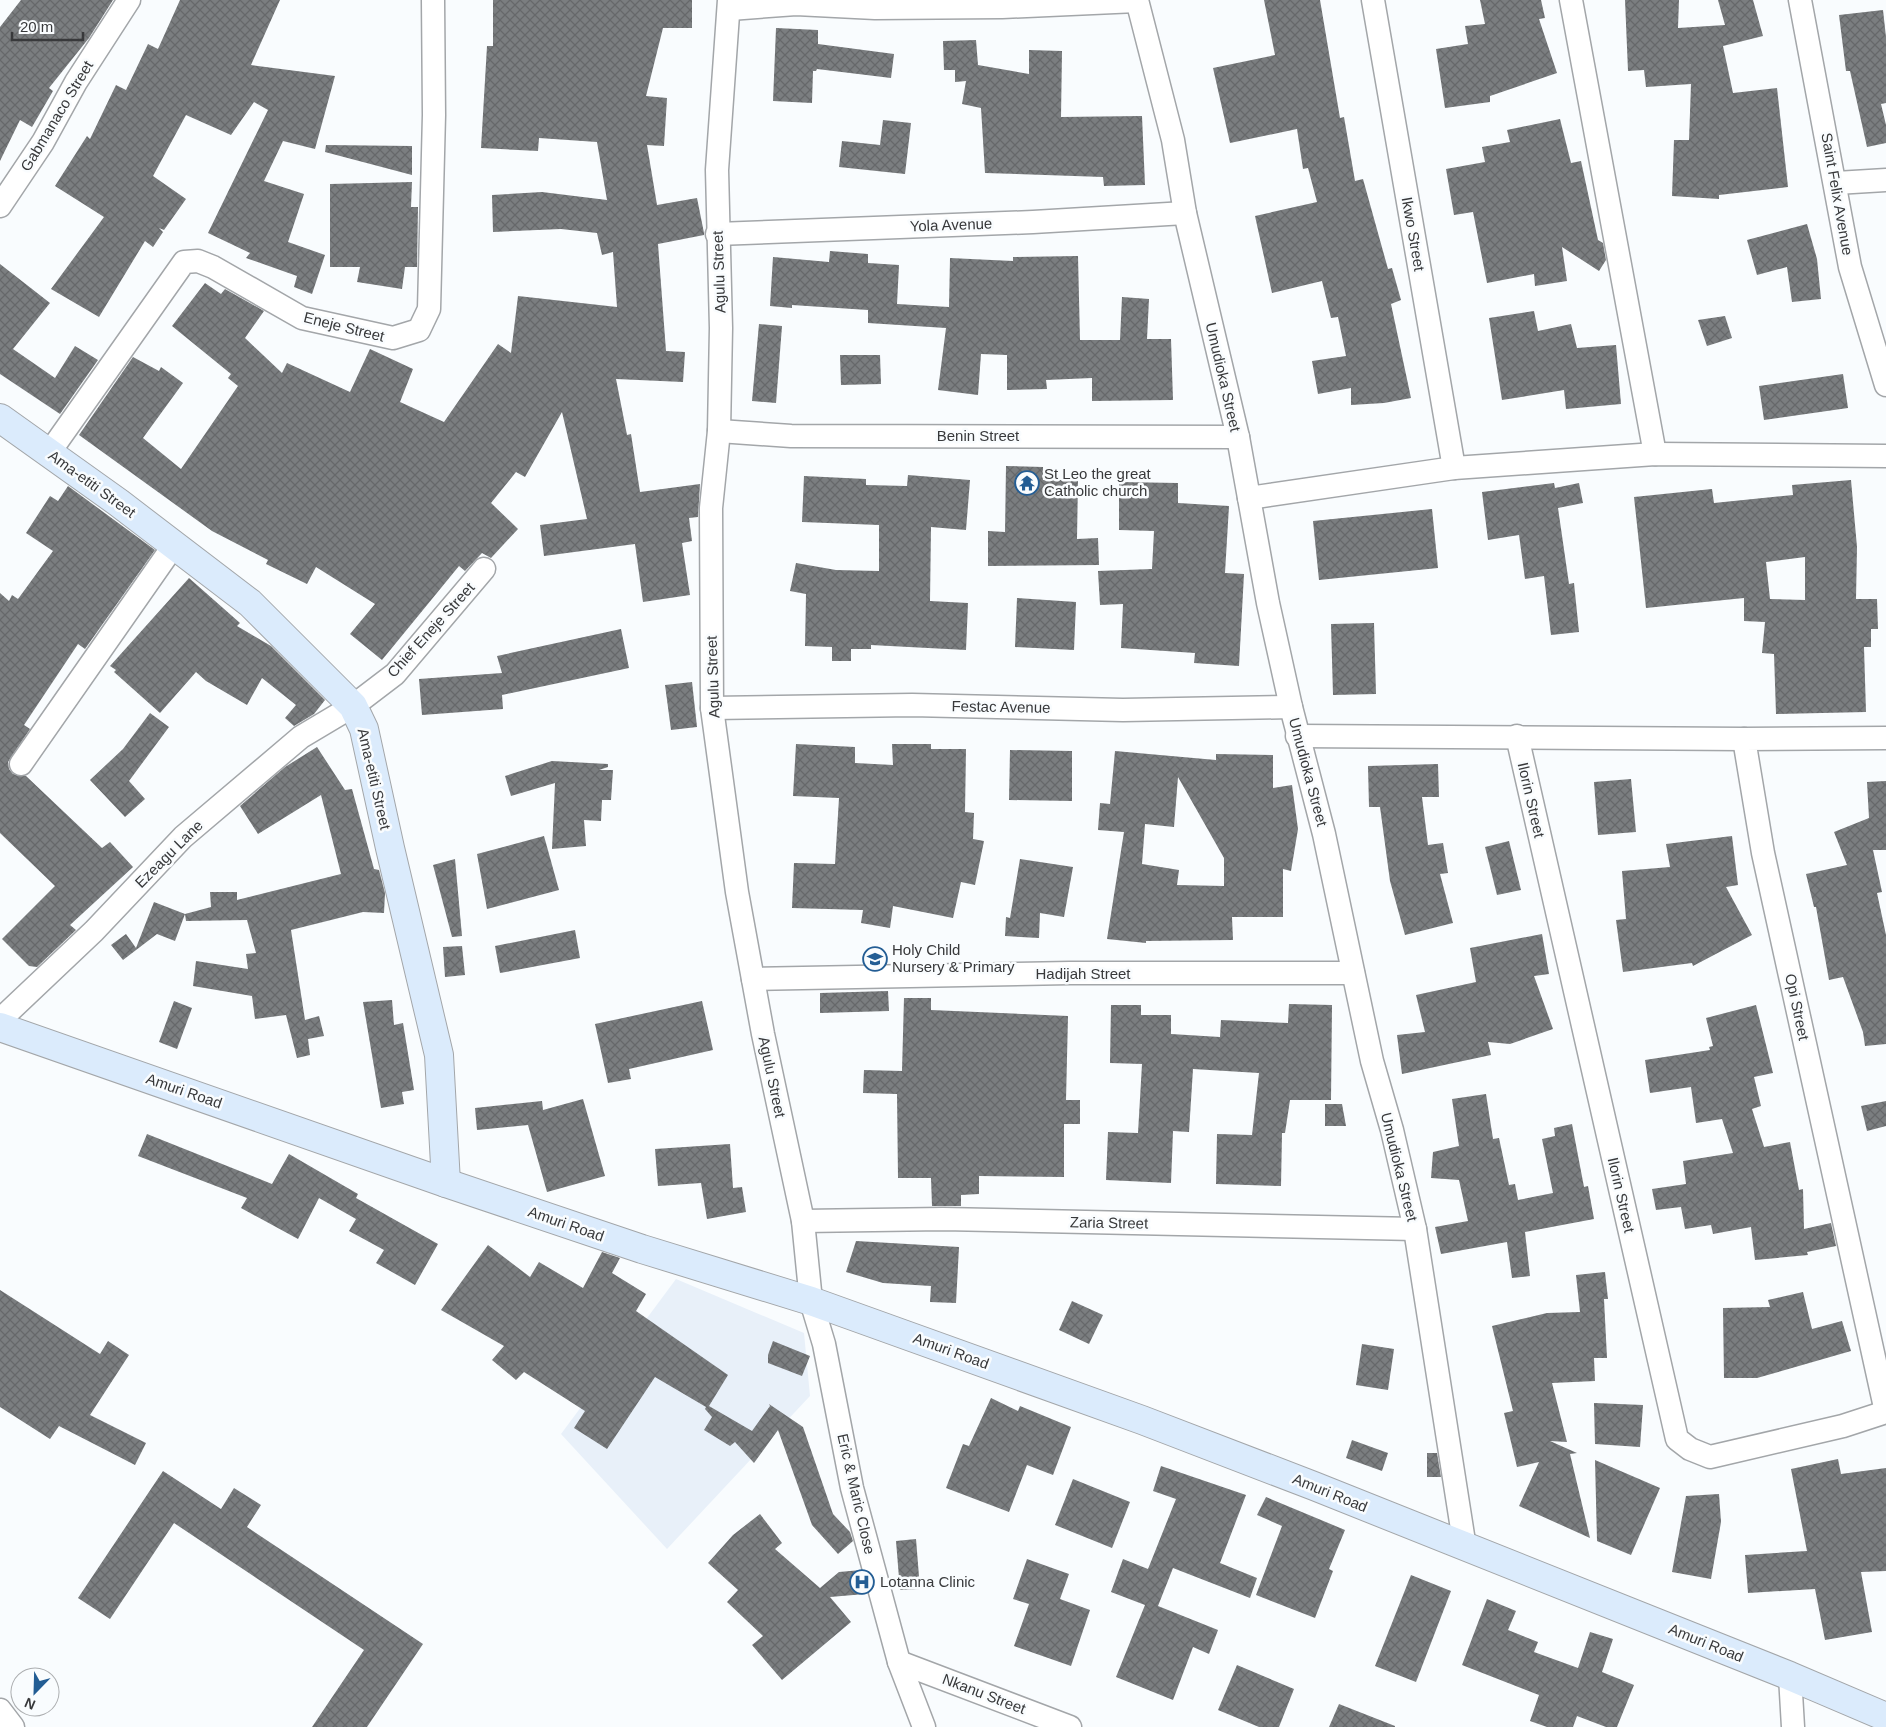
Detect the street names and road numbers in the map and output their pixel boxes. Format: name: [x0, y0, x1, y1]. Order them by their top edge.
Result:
street label: Gabmanaco Street: [17, 57, 97, 174]
street label: Saint Felix Avenue: [1818, 131, 1857, 256]
street label: Ikwo Street: [1399, 195, 1429, 273]
street label: Yola Avenue: [909, 215, 993, 234]
street label: Agulu Street: [709, 230, 728, 314]
street label: Eneje Street: [302, 308, 387, 345]
street label: Umudioka Street: [1203, 321, 1245, 434]
street label: Benin Street: [937, 427, 1020, 444]
street label: Ama-etiti Street: [45, 446, 140, 521]
street label: Chief Eneje Street: [384, 578, 478, 681]
street label: Agulu Street: [703, 635, 722, 719]
street label: Festac Avenue: [951, 697, 1051, 716]
street label: Umudioka Street: [1286, 716, 1331, 829]
street label: Ama-etiti Street: [355, 727, 395, 832]
street label: Ilorin Street: [1515, 761, 1549, 840]
street label: Ezeagu Lane: [131, 816, 206, 891]
street label: Hadijah Street: [1035, 965, 1131, 982]
street label: Opi Street: [1782, 972, 1813, 1043]
street label: Agulu Street: [756, 1035, 790, 1120]
street label: Amuri Road: [144, 1070, 224, 1111]
street label: Umudioka Street: [1378, 1111, 1421, 1224]
street label: Ilorin Street: [1605, 1156, 1639, 1235]
street label: Amuri Road: [526, 1203, 606, 1244]
street label: Zaria Street: [1070, 1213, 1149, 1232]
street label: Amuri Road: [911, 1329, 991, 1372]
street label: Eric & Maric Close: [834, 1432, 879, 1556]
street label: Amuri Road: [1290, 1470, 1370, 1515]
street label: Amuri Road: [1666, 1620, 1746, 1665]
street label: Nkanu Street: [940, 1670, 1029, 1717]

